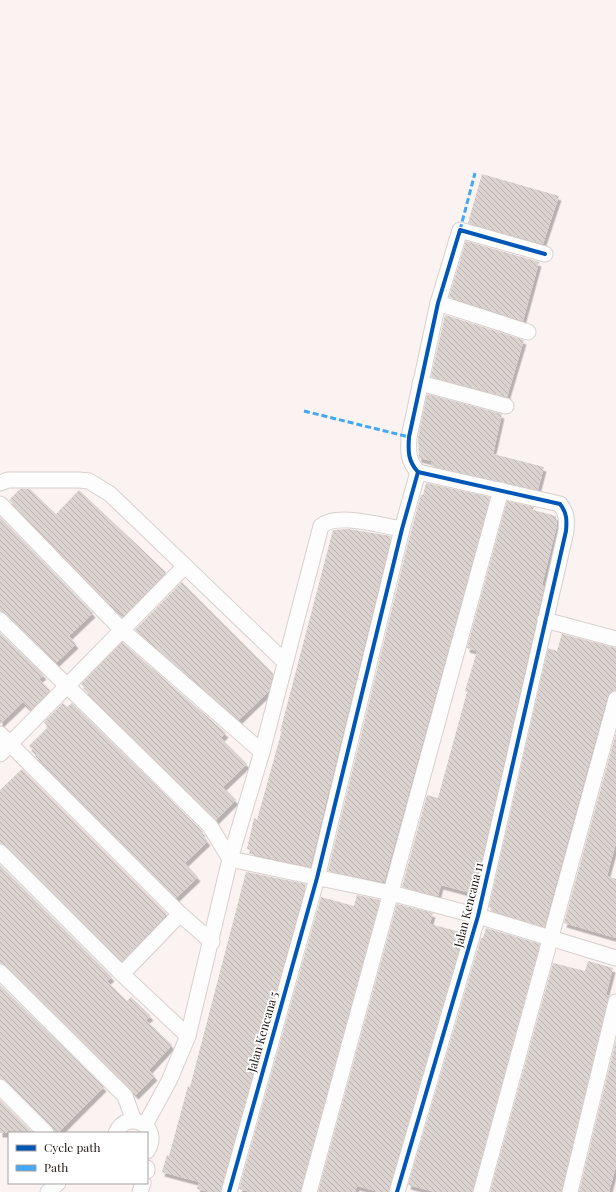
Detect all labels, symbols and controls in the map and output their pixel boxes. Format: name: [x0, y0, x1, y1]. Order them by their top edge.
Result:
street label: Jalan Kencana 11: [450, 860, 486, 950]
street label: Jalan Kencana 5: [243, 990, 281, 1075]
legend: [8, 1132, 148, 1184]
text: Cycle path: [44, 1139, 101, 1155]
text: Path: [44, 1159, 68, 1175]

